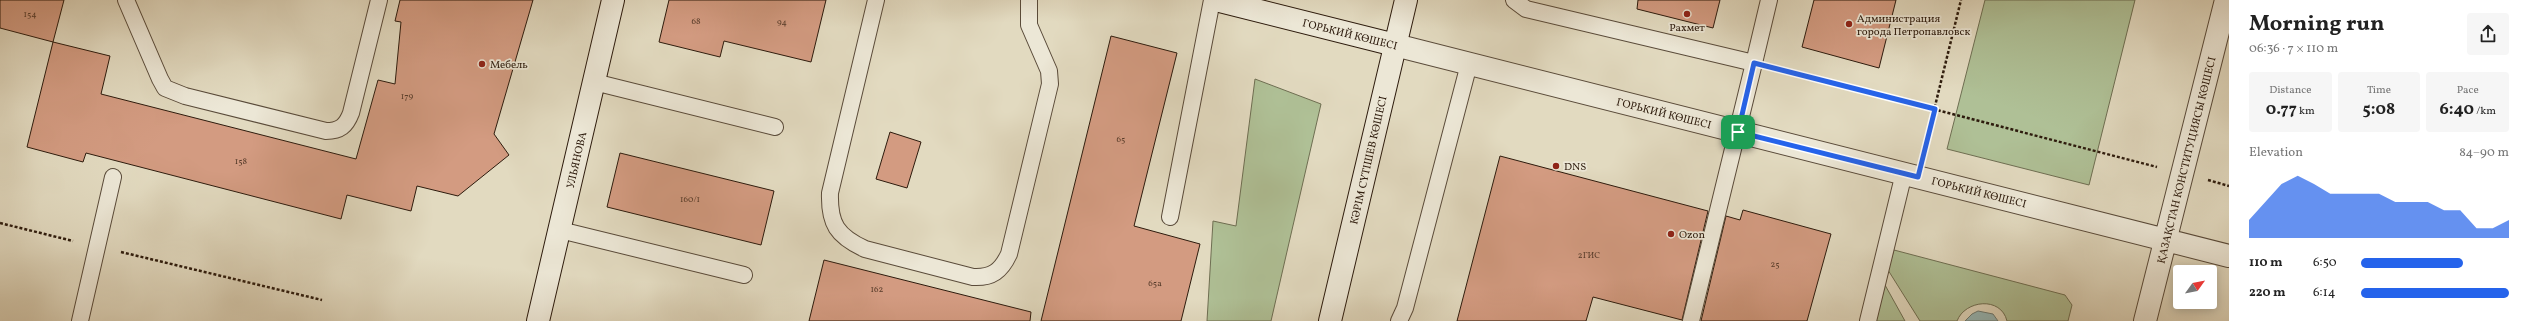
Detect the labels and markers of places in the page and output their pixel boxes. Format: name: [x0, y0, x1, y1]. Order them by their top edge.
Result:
marker: Рахмет: [1682, 9, 1692, 19]
place label: Администрация города Петропавловск: [1857, 12, 1970, 40]
marker: Администрация города Петропавловск: [1844, 19, 1854, 29]
place label: Рахмет: [1669, 21, 1705, 36]
place label: Мебель: [490, 58, 528, 73]
marker: Мебель: [477, 59, 487, 69]
pin: [1721, 115, 1755, 149]
place label: DNS: [1564, 160, 1586, 175]
marker: DNS: [1551, 161, 1561, 171]
place label: Ozon: [1679, 228, 1705, 243]
marker: Ozon: [1666, 229, 1676, 239]

